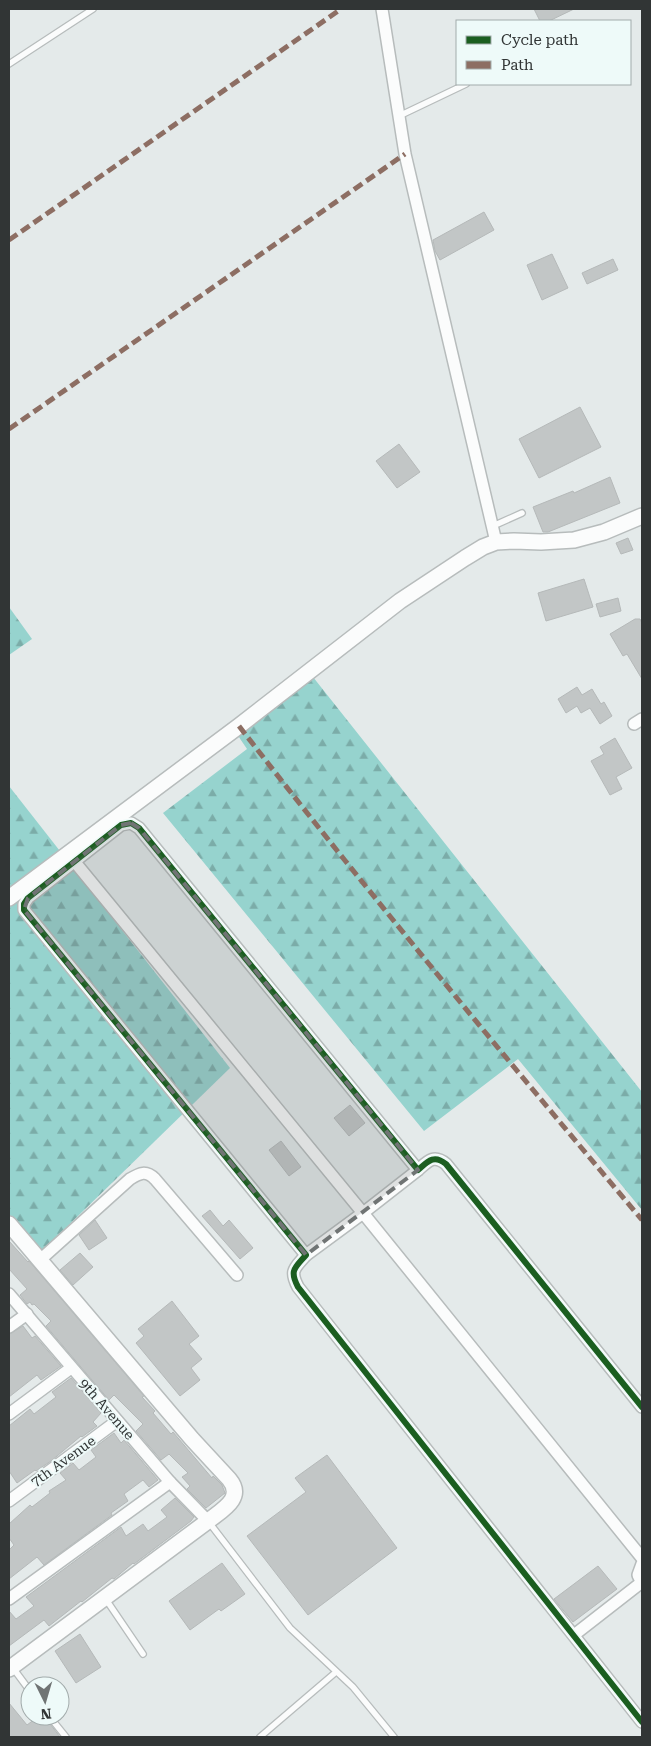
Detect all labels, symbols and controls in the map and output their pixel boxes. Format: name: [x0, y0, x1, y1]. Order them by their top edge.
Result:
legend: [456, 20, 631, 85]
text: Cycle path: [501, 31, 579, 49]
text: Path: [501, 56, 534, 74]
street label: 9th Avenue: [76, 1375, 138, 1443]
street label: 7th Avenue: [28, 1432, 99, 1490]
north arrow: [20, 1676, 70, 1726]
text: N: [40, 1706, 52, 1722]

